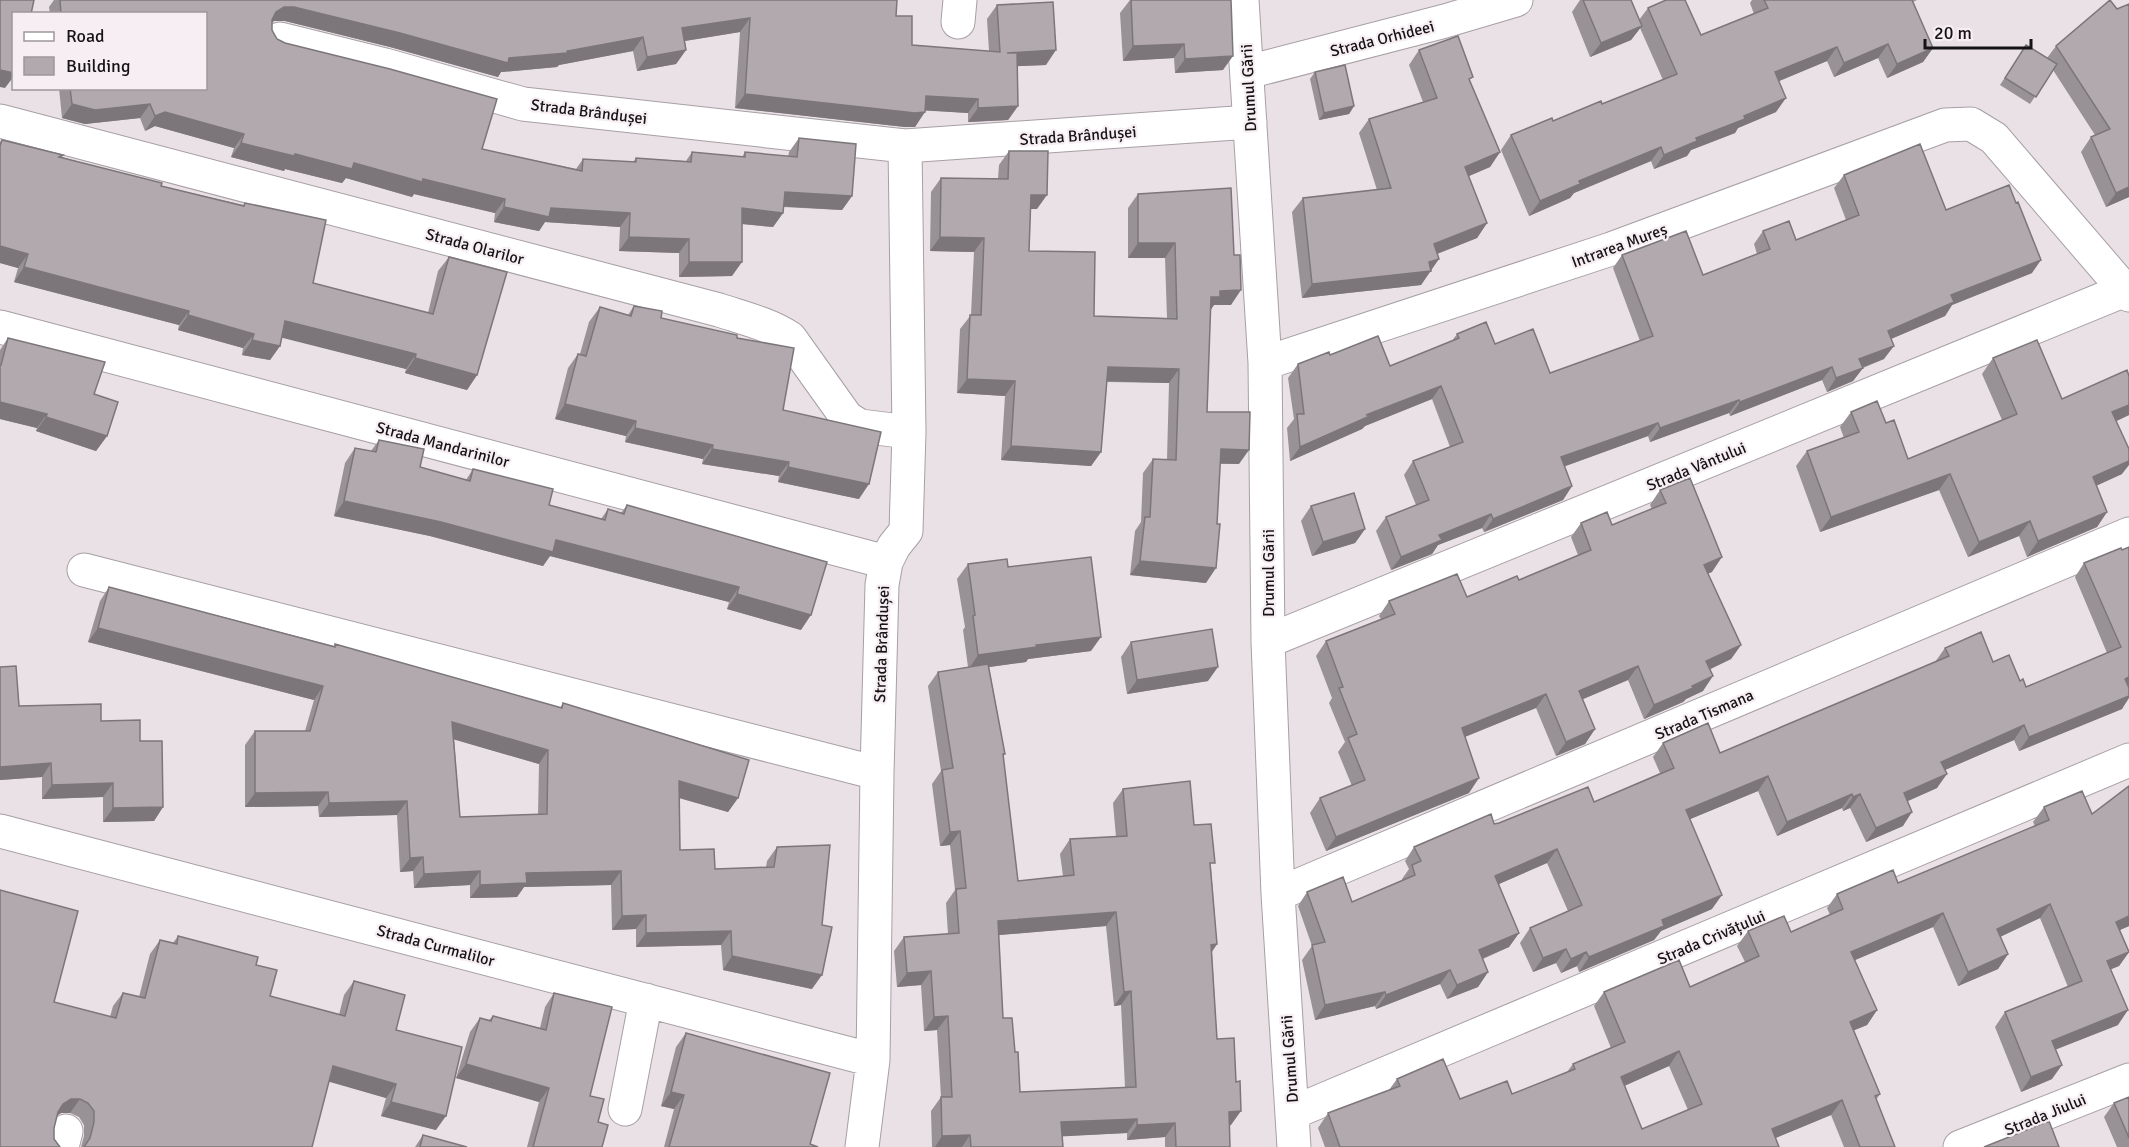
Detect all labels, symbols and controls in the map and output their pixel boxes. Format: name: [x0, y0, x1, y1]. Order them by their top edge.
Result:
legend: [12, 12, 207, 90]
scale bar: [1925, 12, 2032, 50]
street label: Strada Orhideei: [1328, 16, 1436, 62]
text: 20 m: [1934, 22, 1972, 44]
text: Road: [66, 25, 105, 47]
street label: Drumul Gării: [1237, 44, 1261, 132]
text: Building: [66, 55, 130, 77]
street label: Strada Brândușei: [530, 95, 648, 129]
street label: Strada Brândușei: [1019, 122, 1137, 150]
street label: Intrarea Mureș: [1569, 219, 1670, 273]
street label: Strada Olarilor: [423, 224, 526, 270]
street label: Strada Mandarinilor: [374, 418, 512, 472]
street label: Strada Vântului: [1644, 438, 1749, 496]
street label: Drumul Gării: [1259, 529, 1279, 617]
street label: Strada Brândușei: [870, 585, 894, 703]
street label: Strada Tismana: [1652, 685, 1757, 745]
street label: Strada Crivățului: [1654, 906, 1768, 970]
street label: Strada Curmalilor: [375, 921, 497, 971]
street label: Drumul Gării: [1277, 1014, 1303, 1104]
street label: Strada Jiului: [2002, 1090, 2089, 1140]

